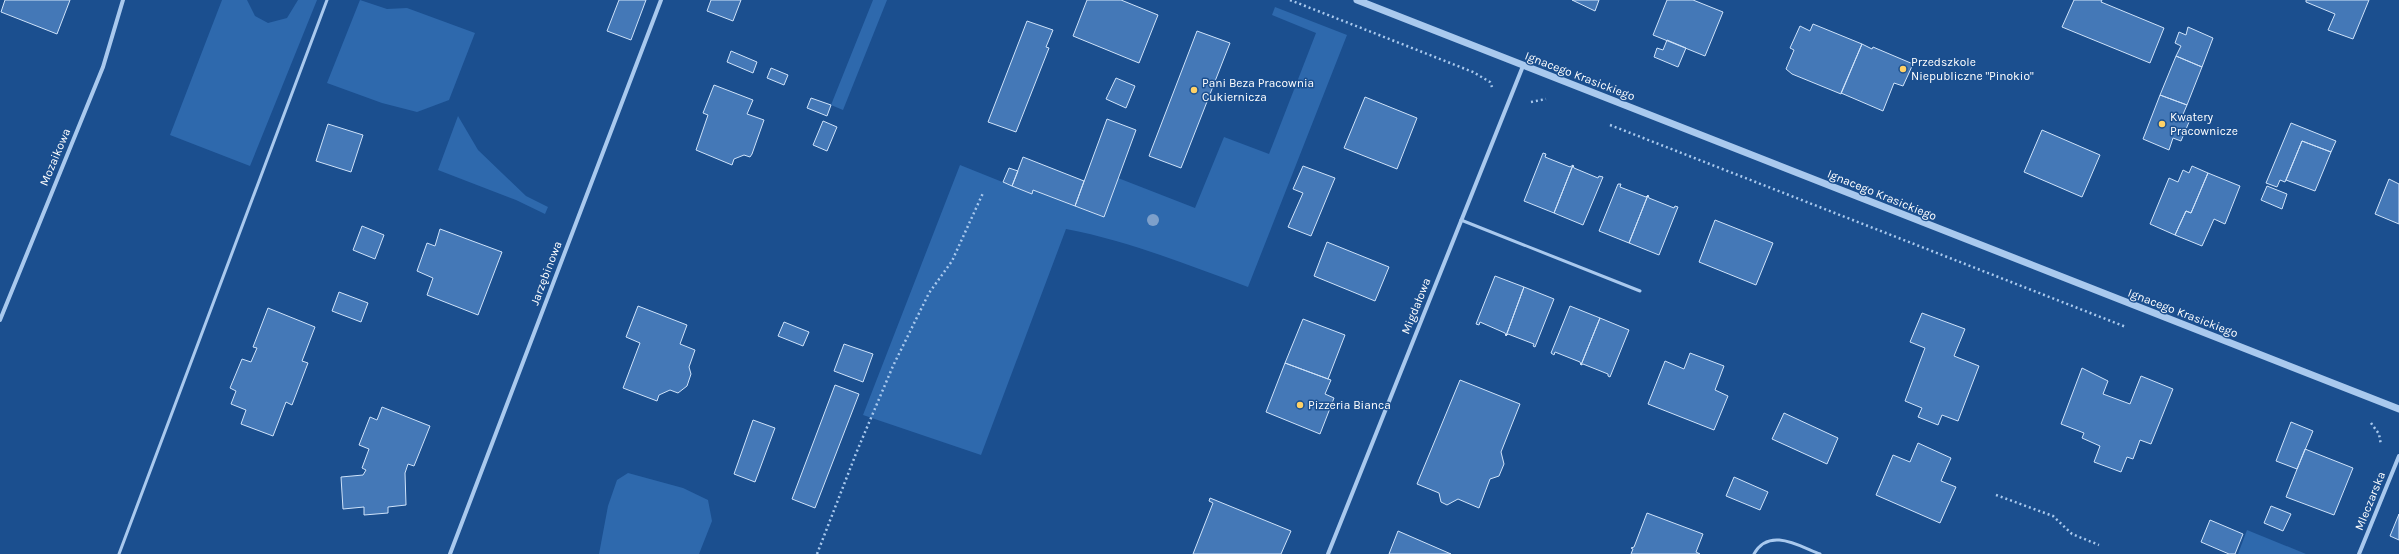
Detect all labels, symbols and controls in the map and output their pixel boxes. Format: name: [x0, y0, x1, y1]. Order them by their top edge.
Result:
street label: Ignacego Krasickiego: [1523, 49, 1637, 103]
place label: Przedszkole Niepubliczne "Pinokio": [1911, 55, 2034, 83]
marker: Przedszkole Niepubliczne "Pinokio": [1898, 64, 1908, 74]
place label: Pani Beza Pracownia Cukiernicza: [1202, 76, 1314, 104]
marker: Pani Beza Pracownia Cukiernicza: [1189, 85, 1199, 95]
place label: Kwatery Pracownicze: [2170, 110, 2238, 138]
marker: Kwatery Pracownicze: [2157, 119, 2167, 129]
street label: Mozaikowa: [37, 126, 73, 188]
street label: Ignacego Krasickiego: [1825, 167, 1939, 223]
street label: Jarzębinowa: [527, 239, 565, 307]
street label: Migdałowa: [1398, 276, 1434, 336]
street label: Ignacego Krasickiego: [2126, 286, 2240, 340]
place label: Pizzeria Bianca: [1308, 398, 1391, 412]
marker: Pizzeria Bianca: [1295, 400, 1305, 410]
street label: Mleczarska: [2352, 470, 2388, 532]

